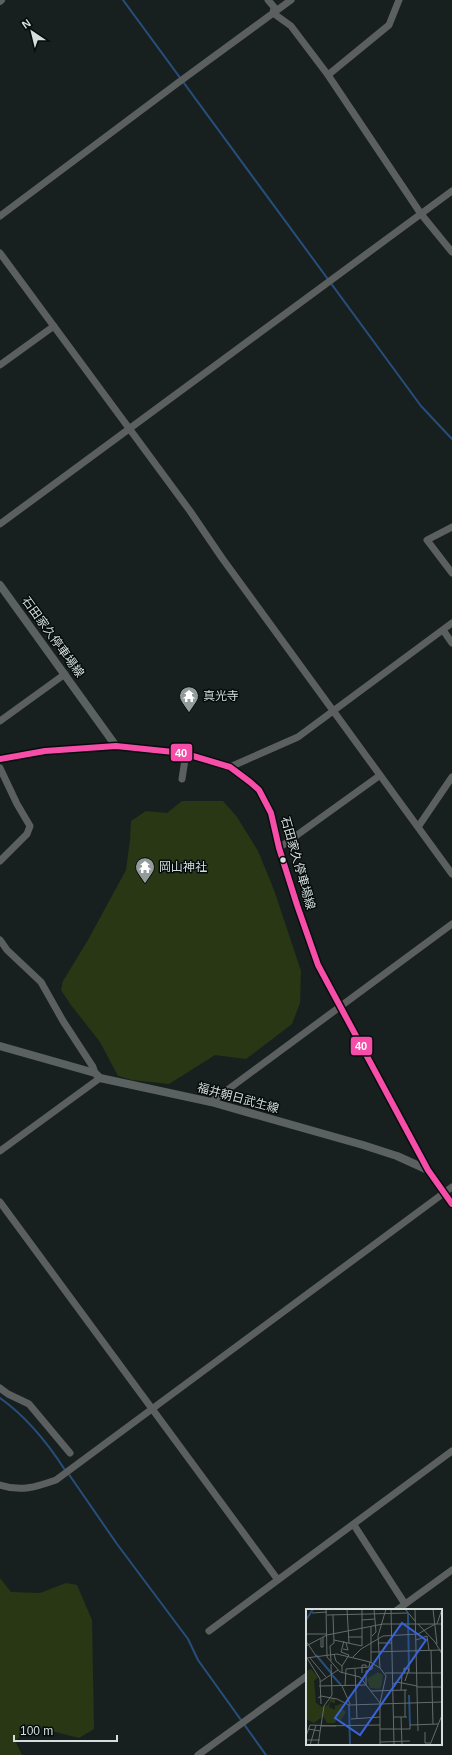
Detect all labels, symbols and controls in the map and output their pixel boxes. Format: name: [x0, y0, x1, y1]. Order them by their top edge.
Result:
north arrow: [12, 12, 52, 52]
text: N: [20, 17, 33, 31]
street label: 石田家久停車場線: [19, 594, 87, 680]
temple icon: 真光寺: [178, 685, 200, 713]
place label: 真光寺: [203, 689, 239, 703]
line badge: 40: [170, 743, 193, 762]
text: 40: [175, 747, 187, 759]
street label: 石田家久停車場線: [278, 815, 318, 911]
unlabelled marker: [278, 855, 288, 865]
temple icon: 岡山神社: [134, 856, 156, 884]
place label: 岡山神社: [159, 860, 207, 874]
line badge: 40: [350, 1036, 373, 1056]
text: 40: [355, 1040, 367, 1052]
street label: 福井朝日武生線: [196, 1080, 280, 1116]
inset map: [306, 1609, 442, 1745]
scale bar: [14, 1717, 117, 1743]
text: 100 m: [20, 1724, 53, 1738]

